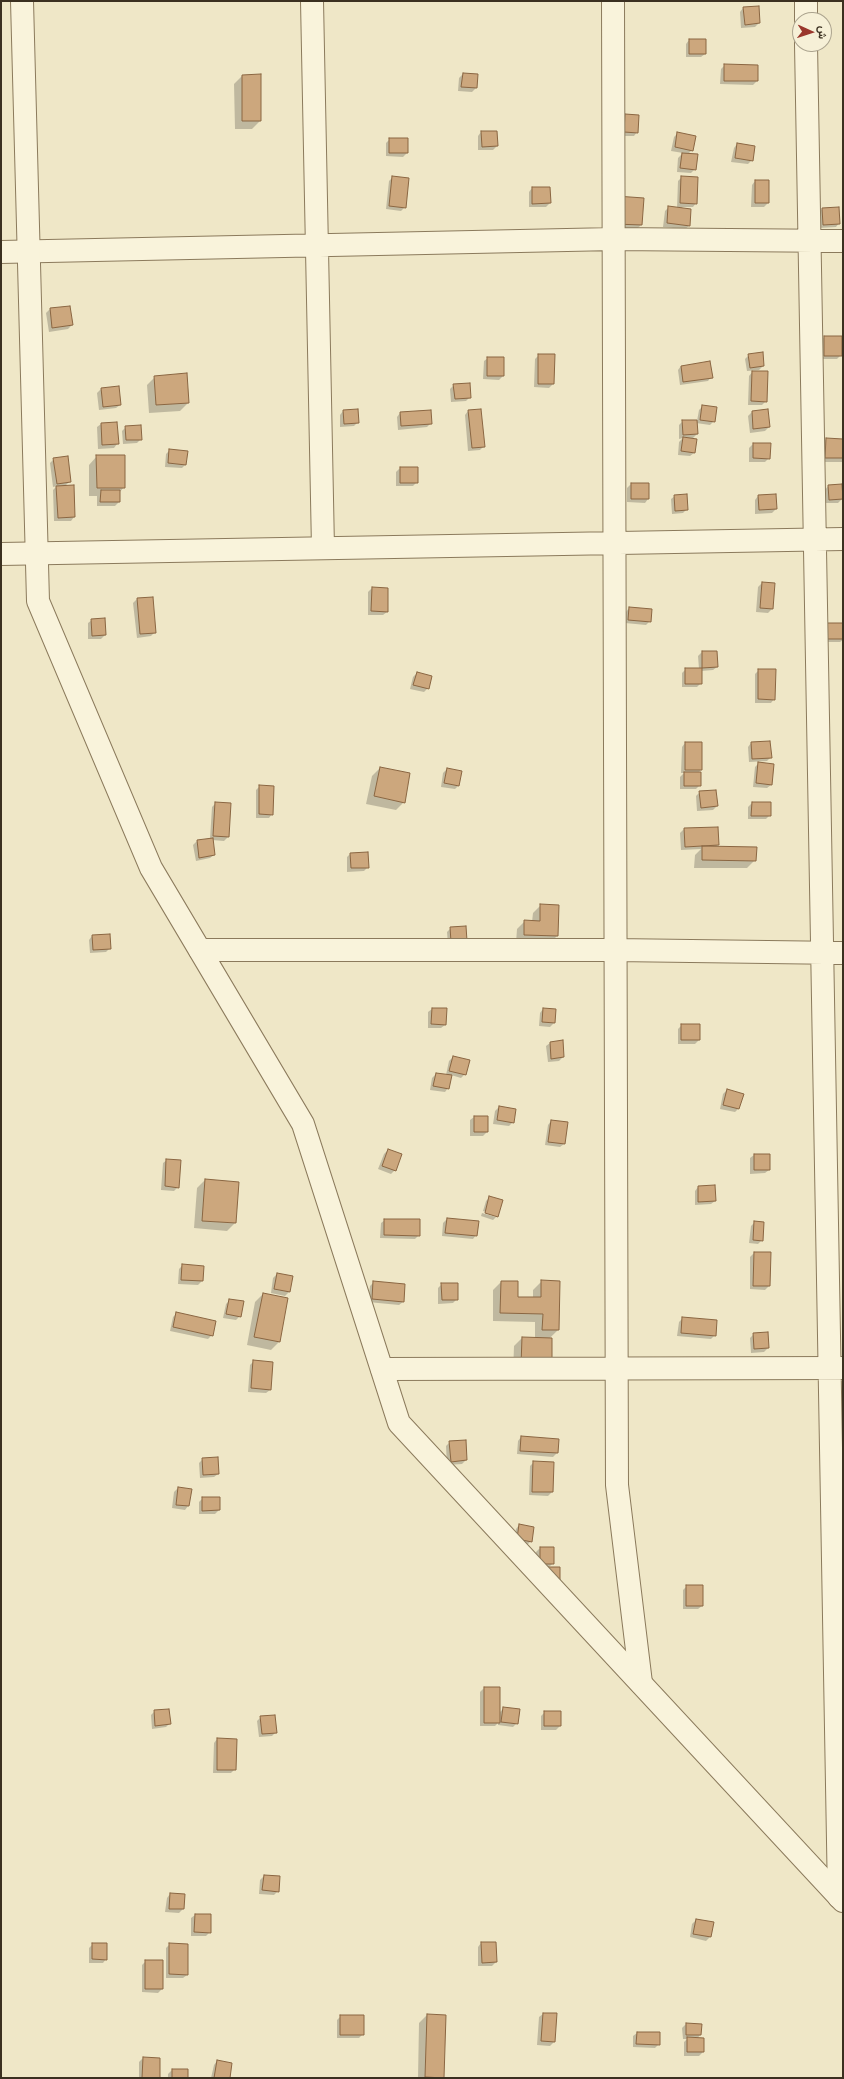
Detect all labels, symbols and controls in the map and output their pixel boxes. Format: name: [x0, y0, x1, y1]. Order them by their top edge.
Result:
north arrow: [792, 12, 832, 52]
text: ش: [816, 26, 830, 40]

